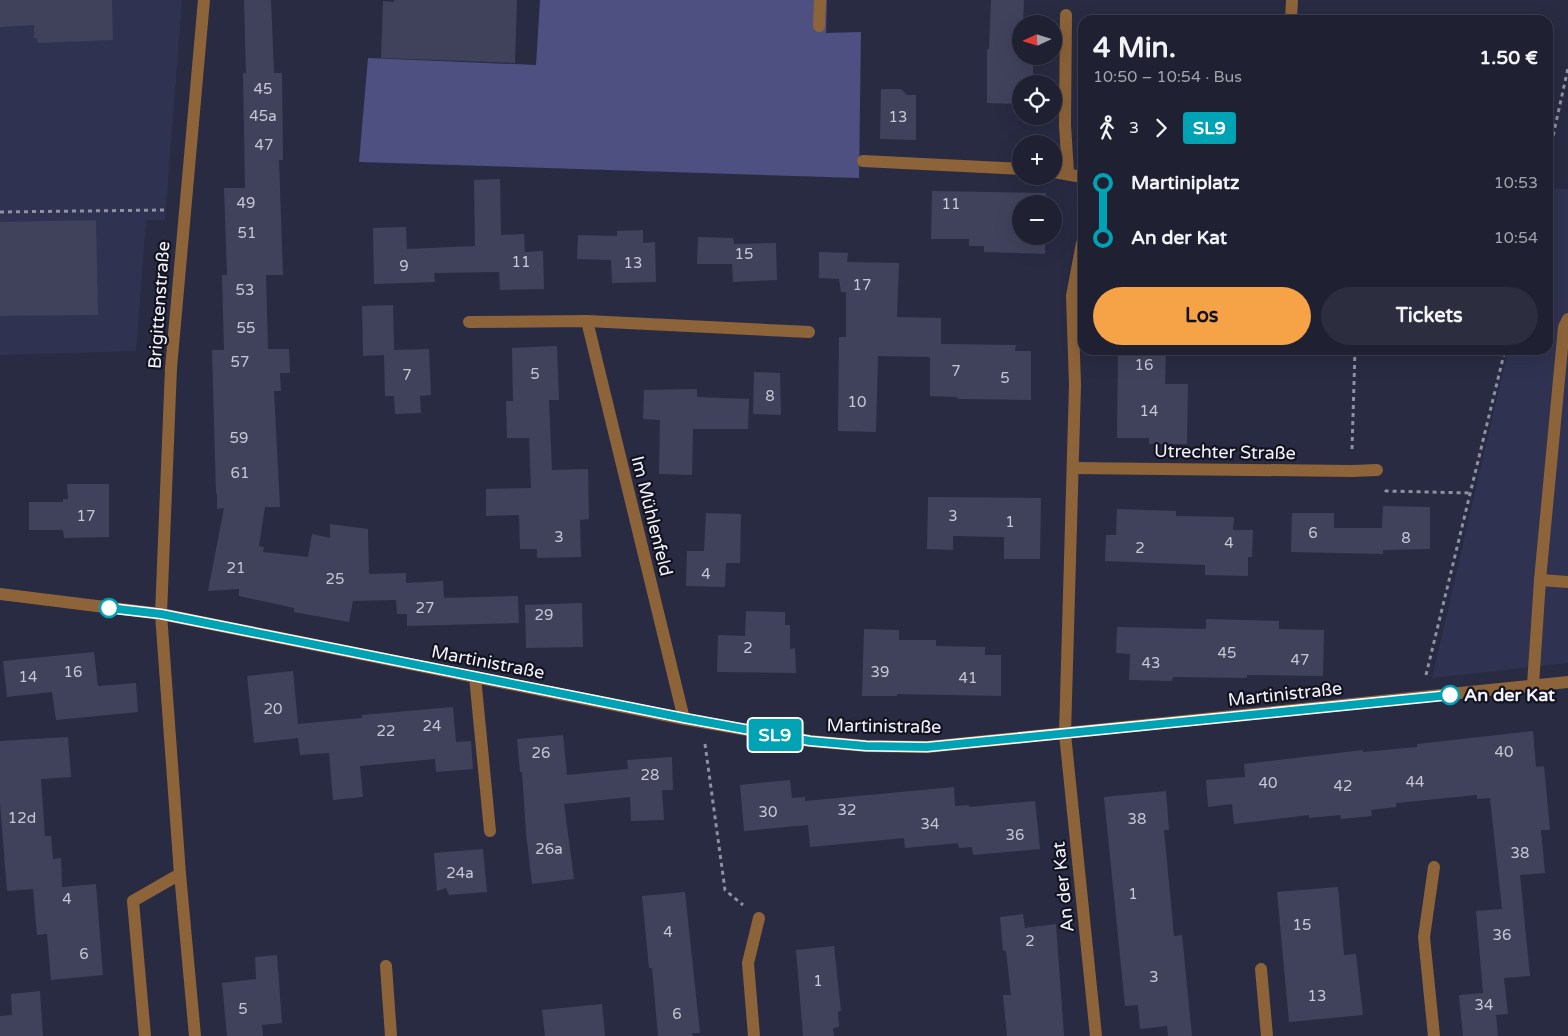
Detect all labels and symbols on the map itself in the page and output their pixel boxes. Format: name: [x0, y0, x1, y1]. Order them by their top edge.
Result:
north arrow: [1012, 15, 1062, 65]
house number: 45: [254, 80, 272, 98]
house number: 45a: [249, 107, 277, 125]
house number: 13: [889, 108, 907, 126]
house number: 47: [255, 136, 273, 154]
house number: 49: [237, 194, 255, 212]
house number: 11: [942, 195, 960, 213]
house number: 51: [238, 224, 256, 242]
street label: Brigittenstraße: [144, 240, 174, 370]
house number: 15: [735, 245, 753, 263]
house number: 11: [512, 253, 530, 271]
house number: 13: [624, 254, 642, 272]
house number: 9: [399, 257, 409, 275]
house number: 17: [853, 276, 871, 294]
house number: 53: [236, 281, 254, 299]
house number: 55: [237, 319, 255, 337]
house number: 57: [231, 353, 249, 371]
house number: 16: [1135, 356, 1153, 374]
house number: 7: [951, 362, 961, 380]
house number: 5: [530, 365, 540, 383]
house number: 7: [402, 366, 412, 384]
house number: 5: [1000, 369, 1010, 387]
house number: 8: [765, 387, 775, 405]
house number: 10: [848, 393, 866, 411]
house number: 14: [1140, 402, 1158, 420]
house number: 59: [230, 429, 248, 447]
street label: Utrechter Straße: [1154, 440, 1296, 464]
street label: Im Mühlenfeld: [626, 454, 678, 578]
house number: 61: [231, 464, 249, 482]
house number: 17: [77, 507, 95, 525]
house number: 3: [948, 507, 958, 525]
house number: 1: [1005, 513, 1015, 531]
house number: 6: [1308, 524, 1318, 542]
house number: 3: [554, 528, 564, 546]
house number: 8: [1401, 529, 1411, 547]
house number: 4: [1224, 534, 1234, 552]
house number: 2: [1135, 539, 1145, 557]
house number: 21: [227, 559, 245, 577]
house number: 4: [701, 565, 711, 583]
house number: 25: [326, 570, 344, 588]
unlabelled marker: [99, 598, 119, 618]
house number: 27: [416, 599, 434, 617]
house number: 29: [535, 606, 553, 624]
house number: 2: [743, 639, 753, 657]
street label: Martinistraße: [430, 640, 546, 684]
house number: 45: [1218, 644, 1236, 662]
house number: 47: [1291, 651, 1309, 669]
house number: 43: [1142, 654, 1160, 672]
house number: 16: [64, 663, 82, 681]
house number: 39: [871, 663, 889, 681]
house number: 14: [19, 668, 37, 686]
house number: 41: [959, 669, 977, 687]
street label: Martinistraße: [1227, 677, 1343, 711]
place label: An der Kat: [1464, 684, 1555, 706]
marker: An der Kat: [1440, 685, 1460, 705]
house number: 20: [264, 700, 282, 718]
street label: Martinistraße: [826, 714, 942, 738]
house number: 24: [423, 717, 441, 735]
line badge: SL9: [746, 719, 804, 751]
house number: 22: [377, 722, 395, 740]
house number: 40: [1495, 743, 1513, 761]
house number: 26: [532, 744, 550, 762]
house number: 28: [641, 766, 659, 784]
house number: 44: [1406, 773, 1424, 791]
house number: 40: [1259, 774, 1277, 792]
house number: 42: [1334, 777, 1352, 795]
house number: 32: [838, 801, 856, 819]
house number: 30: [759, 803, 777, 821]
house number: 12d: [8, 809, 36, 827]
house number: 38: [1128, 810, 1146, 828]
house number: 34: [921, 815, 939, 833]
house number: 36: [1006, 826, 1024, 844]
house number: 26a: [535, 840, 563, 858]
street label: An der Kat: [1047, 841, 1079, 933]
house number: 38: [1511, 844, 1529, 862]
house number: 24a: [446, 864, 474, 882]
house number: 1: [1128, 885, 1138, 903]
house number: 4: [62, 890, 72, 908]
house number: 15: [1293, 916, 1311, 934]
house number: 4: [663, 923, 673, 941]
house number: 36: [1493, 926, 1511, 944]
house number: 2: [1025, 932, 1035, 950]
house number: 6: [79, 945, 89, 963]
house number: 3: [1149, 968, 1159, 986]
house number: 1: [813, 972, 823, 990]
house number: 13: [1308, 987, 1326, 1005]
house number: 34: [1475, 996, 1493, 1014]
house number: 5: [238, 1000, 248, 1018]
house number: 6: [672, 1005, 682, 1023]

